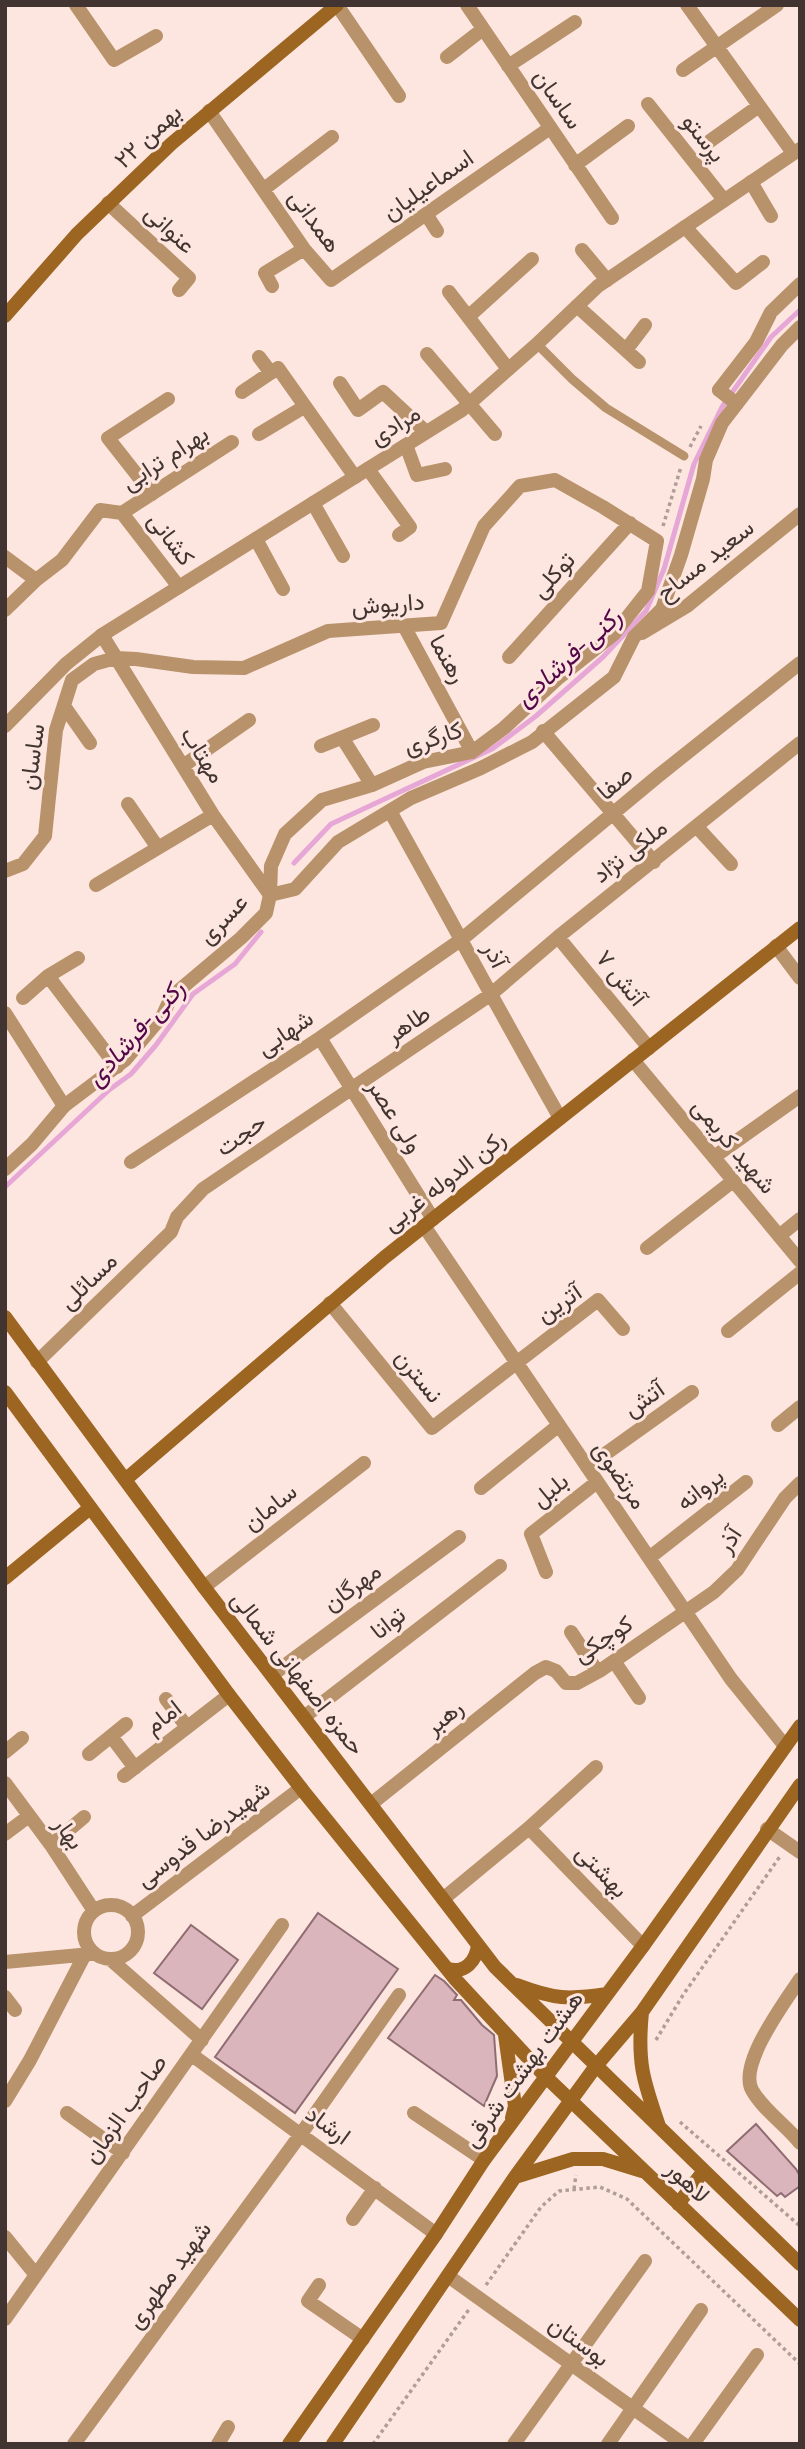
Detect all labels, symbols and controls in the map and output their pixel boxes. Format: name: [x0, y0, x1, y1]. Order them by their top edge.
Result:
street label: ساسان: [527, 63, 590, 134]
street label: ۲۲ بهمن: [107, 97, 188, 175]
street label: پرستو: [675, 107, 733, 169]
street label: اسماعیلیان: [376, 142, 479, 226]
street label: همدانی: [283, 183, 349, 258]
street label: عنوانی: [138, 197, 203, 260]
street label: مرادی: [363, 397, 426, 452]
street label: بهرام ترابی: [115, 418, 215, 498]
street label: کشانی: [142, 506, 202, 571]
street label: سعید مساح: [650, 512, 760, 608]
street label: توکلی: [524, 545, 582, 604]
street label: داریوش: [350, 585, 425, 622]
water label: رکنی-فرشادی: [507, 600, 628, 713]
street label: رهنما: [422, 629, 474, 689]
street label: کارگری: [400, 714, 466, 762]
street label: مهتاب: [174, 721, 233, 789]
street label: ساسان: [12, 722, 51, 792]
street label: صفا: [590, 758, 639, 806]
street label: ملکی نژاد: [586, 812, 673, 890]
street label: عسری: [191, 887, 254, 951]
street label: آذر: [476, 936, 516, 975]
street label: آتش ۷: [590, 943, 655, 1013]
water label: رکنی-فرشادی: [78, 972, 191, 1093]
street label: طاهر: [378, 997, 436, 1050]
street label: شهابی: [250, 1002, 319, 1063]
street label: ولی عصر: [360, 1072, 430, 1159]
street label: شهید کریمی: [685, 1091, 783, 1200]
street label: حجت: [209, 1106, 271, 1162]
street label: رکن الدوله غربی: [376, 1123, 511, 1238]
street label: مسائلی: [52, 1245, 123, 1315]
street label: آترین: [530, 1275, 590, 1329]
street label: نسترن: [388, 1342, 450, 1409]
street label: آتش: [617, 1372, 672, 1423]
street label: مرتضوی: [586, 1435, 655, 1515]
street label: پروانه: [669, 1460, 731, 1518]
street label: بلبل: [525, 1465, 574, 1513]
street label: سامان: [236, 1476, 302, 1537]
street label: آذر: [708, 1519, 750, 1560]
street label: مهرگان: [316, 1555, 387, 1618]
street label: حمزه اصفهانی شمالی: [224, 1584, 372, 1761]
street label: توانا: [364, 1599, 412, 1646]
street label: کوچکی: [567, 1608, 639, 1670]
street label: امام: [138, 1692, 188, 1742]
street label: رهبر: [417, 1692, 469, 1742]
street label: شهیدرضا قدوسی: [129, 1773, 276, 1894]
street label: بهار: [47, 1809, 92, 1855]
street label: بهشتی: [569, 1837, 636, 1904]
street label: هشت بهشت شرقی: [455, 1984, 590, 2153]
street label: صاحب الزمان: [76, 2048, 173, 2169]
street label: ارشاد: [300, 2098, 357, 2151]
street label: لاهور: [659, 2153, 717, 2210]
street label: شهید مطهری: [119, 2215, 218, 2335]
street label: بوستان: [543, 2308, 616, 2373]

